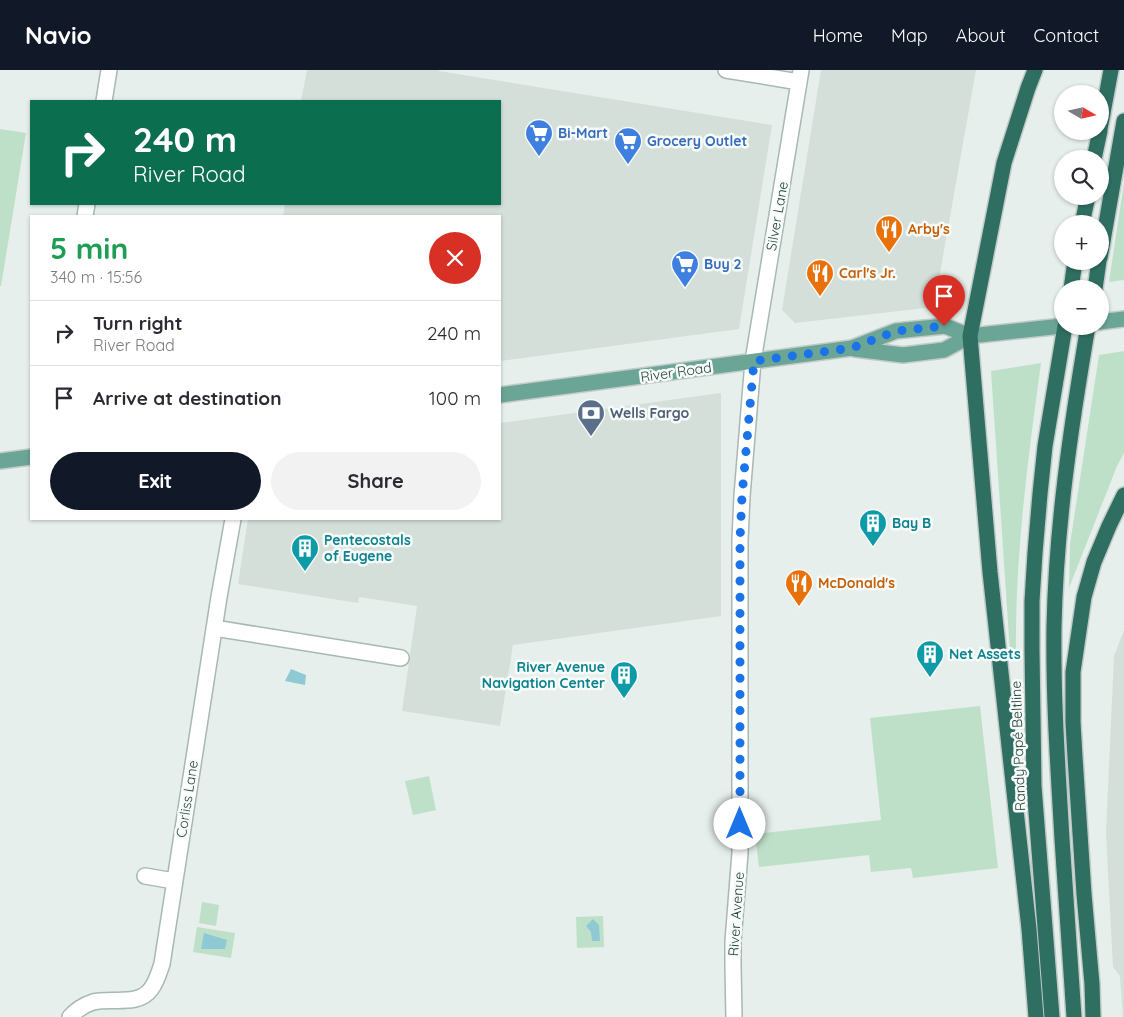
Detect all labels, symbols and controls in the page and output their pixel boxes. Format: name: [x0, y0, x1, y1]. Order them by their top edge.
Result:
text: Navio: [25, 20, 92, 50]
text: Home: [813, 24, 863, 47]
text: Map: [891, 24, 928, 47]
text: About: [956, 24, 1006, 47]
text: Contact: [1034, 24, 1099, 47]
north arrow: [1054, 85, 1109, 140]
map controls: [1054, 85, 1109, 335]
text: 240 m: [133, 117, 237, 161]
supermarket icon: Bi-Mart: [524, 118, 554, 157]
icon: right: [50, 120, 115, 185]
place label: Bi-Mart: [558, 124, 608, 142]
supermarket icon: Grocery Outlet: [613, 126, 643, 165]
place label: Grocery Outlet: [647, 132, 747, 150]
button: search: [1054, 150, 1109, 205]
text: River Road: [133, 160, 245, 188]
street label: Silver Lane: [762, 180, 792, 252]
restaurant icon: Arby's: [874, 214, 904, 253]
button: +: [1054, 215, 1109, 270]
place label: Arby's: [908, 220, 950, 238]
text: 5 min: [50, 229, 128, 267]
button: close: [429, 232, 481, 284]
supermarket icon: Buy 2: [670, 249, 700, 288]
place label: Buy 2: [704, 255, 742, 273]
restaurant icon: Carl's Jr.: [805, 258, 835, 297]
place label: Carl's Jr.: [839, 264, 896, 282]
text: 340 m · 15:56: [50, 267, 142, 287]
pin: [923, 275, 965, 326]
button: −: [1054, 280, 1109, 335]
icon: arrive: [930, 282, 958, 310]
text: Turn right: [93, 311, 182, 335]
icon: right: [50, 319, 78, 347]
text: 240 m: [427, 321, 481, 345]
text: River Road: [93, 335, 175, 355]
street label: River Road: [639, 358, 713, 386]
icon: arrive: [50, 384, 78, 412]
text: Arrive at destination: [93, 386, 282, 410]
text: 100 m: [429, 386, 481, 410]
bank icon: Wells Fargo: [576, 398, 606, 437]
place label: Wells Fargo: [610, 404, 689, 422]
button: Exit: [50, 452, 261, 510]
button: Share: [271, 452, 481, 510]
building icon: Bay B: [858, 508, 888, 547]
place label: Bay B: [892, 514, 931, 532]
place label: Pentecostals of Eugene: [324, 531, 411, 565]
building icon: Pentecostals of Eugene: [290, 533, 320, 572]
restaurant icon: McDonald's: [784, 568, 814, 607]
place label: McDonald's: [818, 574, 895, 592]
building icon: Net Assets: [915, 639, 945, 678]
place label: Net Assets: [949, 645, 1021, 663]
place label: River Avenue Navigation Center: [482, 658, 605, 692]
building icon: River Avenue Navigation Center: [609, 660, 639, 699]
street label: Randy Papé Beltline: [1007, 680, 1029, 811]
street label: Corliss Lane: [172, 759, 202, 839]
position arrow: [713, 797, 765, 849]
street label: River Avenue: [724, 871, 748, 957]

